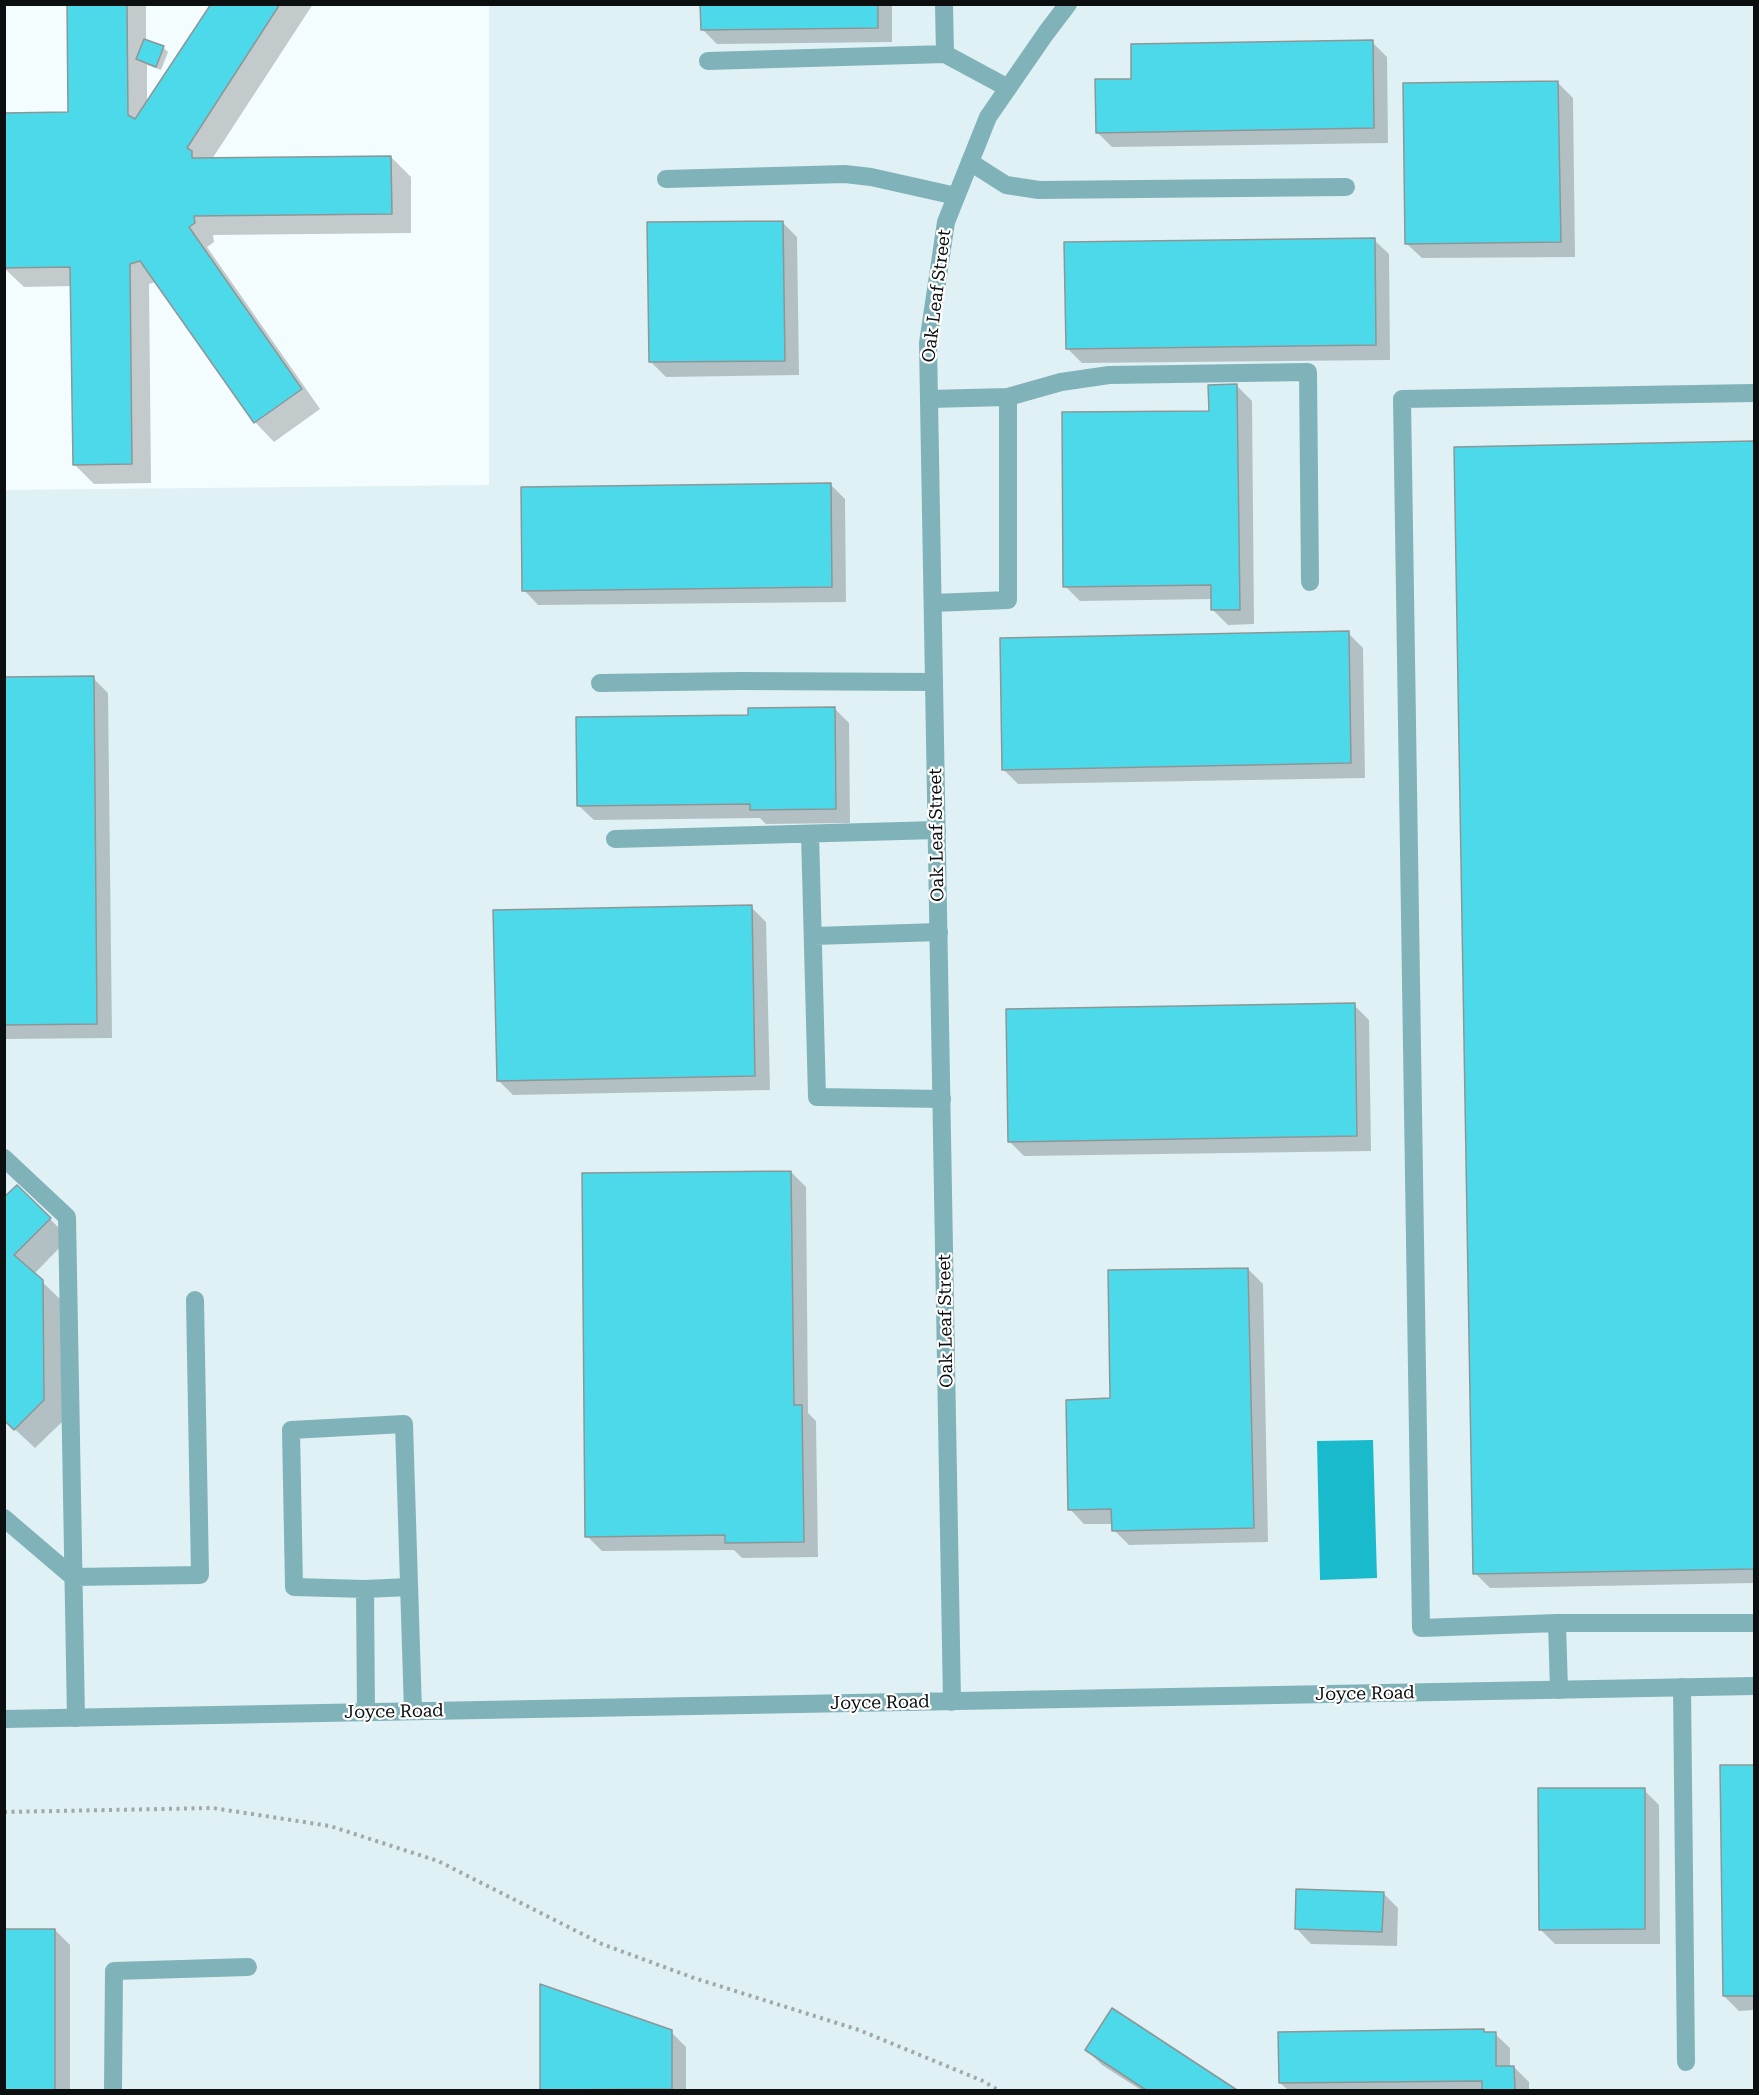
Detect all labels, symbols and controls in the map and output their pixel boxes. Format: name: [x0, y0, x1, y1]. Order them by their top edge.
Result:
street label: Oak Leaf Street: [918, 228, 956, 364]
street label: Oak Leaf Street: [925, 768, 949, 902]
street label: Oak Leaf Street: [934, 1254, 958, 1388]
street label: Joyce Road: [1315, 1682, 1415, 1706]
street label: Joyce Road: [830, 1691, 930, 1715]
street label: Joyce Road: [344, 1700, 444, 1724]

